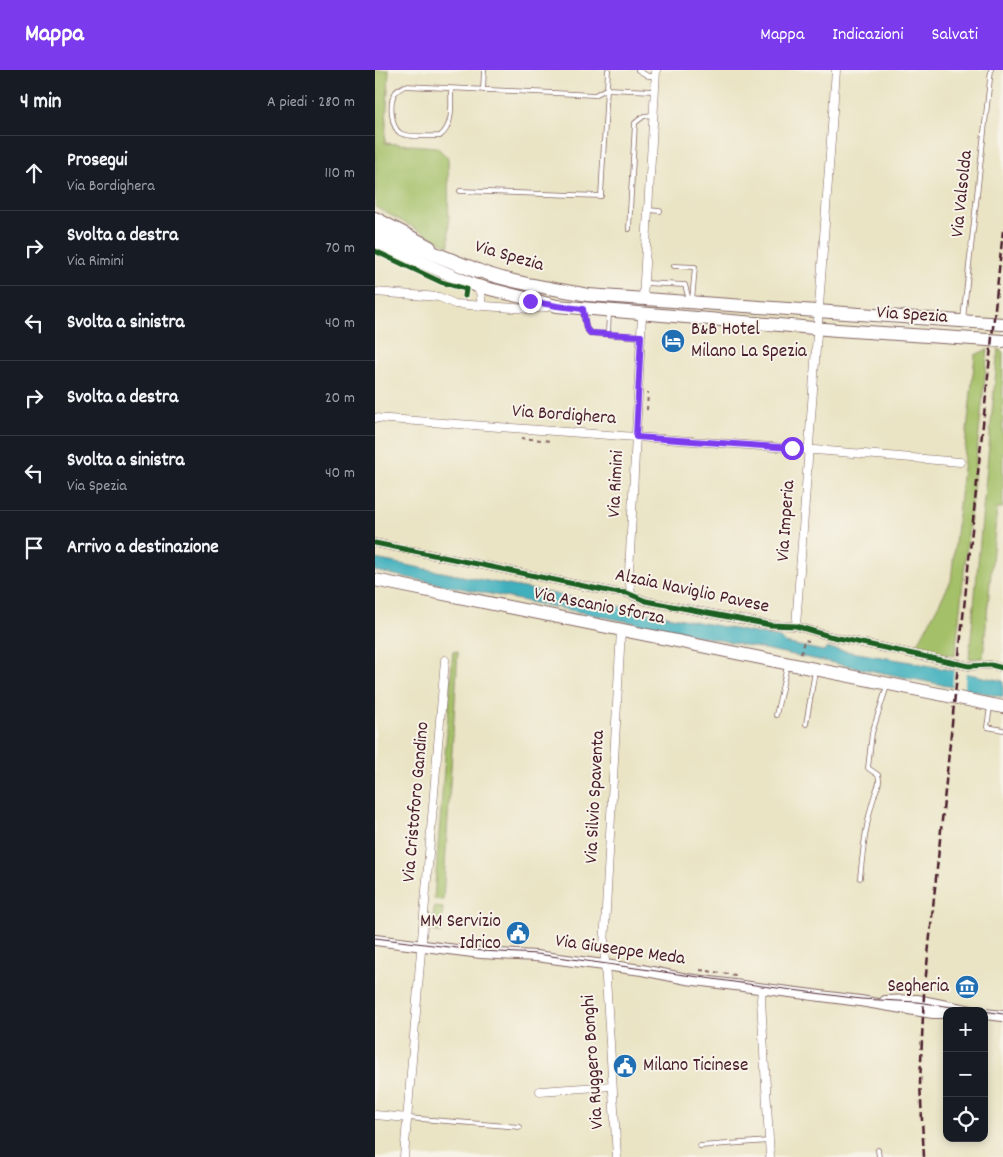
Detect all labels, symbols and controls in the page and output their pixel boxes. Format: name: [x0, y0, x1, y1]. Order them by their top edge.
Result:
text: Mappa: [25, 18, 84, 52]
text: Mappa: [760, 23, 804, 48]
text: Indicazioni: [832, 23, 903, 48]
text: Salvati: [931, 23, 978, 48]
text: 4 min: [20, 88, 62, 118]
text: A piedi · 280 m: [267, 91, 355, 114]
text: Prosegui: [67, 148, 127, 175]
street label: Via Valsolda: [945, 148, 981, 239]
icon: ahead: [20, 159, 48, 187]
text: 110 m: [325, 162, 355, 185]
text: Via Bordighera: [67, 175, 155, 198]
text: Svolta a destra: [67, 223, 178, 250]
icon: right: [20, 234, 48, 262]
street label: Via Spezia: [471, 234, 548, 280]
text: 70 m: [325, 237, 355, 260]
text: Via Rimini: [67, 250, 124, 273]
route end: [519, 290, 542, 313]
street label: Via Spezia: [876, 300, 949, 332]
icon: left: [20, 309, 48, 337]
text: Svolta a sinistra: [67, 310, 185, 337]
text: 40 m: [325, 312, 355, 335]
place label: B&B Hotel Milano La Spezia: [691, 317, 808, 366]
hotel icon: B&B Hotel Milano La Spezia: [660, 328, 686, 354]
icon: right: [20, 384, 48, 412]
text: Svolta a destra: [67, 385, 178, 412]
text: 20 m: [325, 387, 355, 410]
street label: Via Bordighera: [511, 399, 618, 433]
route start: [781, 437, 804, 460]
text: Svolta a sinistra: [67, 448, 185, 475]
street label: Via Rimini: [602, 449, 632, 518]
icon: left: [20, 459, 48, 487]
text: 40 m: [325, 462, 355, 485]
text: Via Spezia: [67, 475, 127, 498]
street label: Via Imperia: [771, 478, 803, 563]
icon: arrive: [20, 534, 48, 562]
text: Arrivo a destinazione: [67, 535, 219, 562]
street label: Alzaia Naviglio Pavese: [613, 562, 771, 622]
street label: Via Ascanio Sforza: [531, 581, 668, 633]
street label: Via Cristoforo Gandino: [397, 721, 437, 883]
street label: Via Silvio Spaventa: [579, 729, 613, 864]
place label: MM Servizio Idrico: [420, 909, 501, 958]
public building icon: MM Servizio Idrico: [505, 920, 531, 946]
street label: Via Giuseppe Meda: [553, 929, 688, 974]
place label: Segheria: [887, 974, 950, 1001]
museum icon: Segheria: [954, 974, 980, 1000]
street label: Via Ruggero Bonghi: [576, 993, 612, 1130]
map controls: [943, 1007, 988, 1142]
button: +: [943, 1007, 988, 1052]
button: −: [943, 1052, 988, 1097]
public building icon: Milano Ticinese: [612, 1053, 638, 1079]
place label: Milano Ticinese: [643, 1053, 748, 1080]
button: locate: [943, 1097, 988, 1142]

